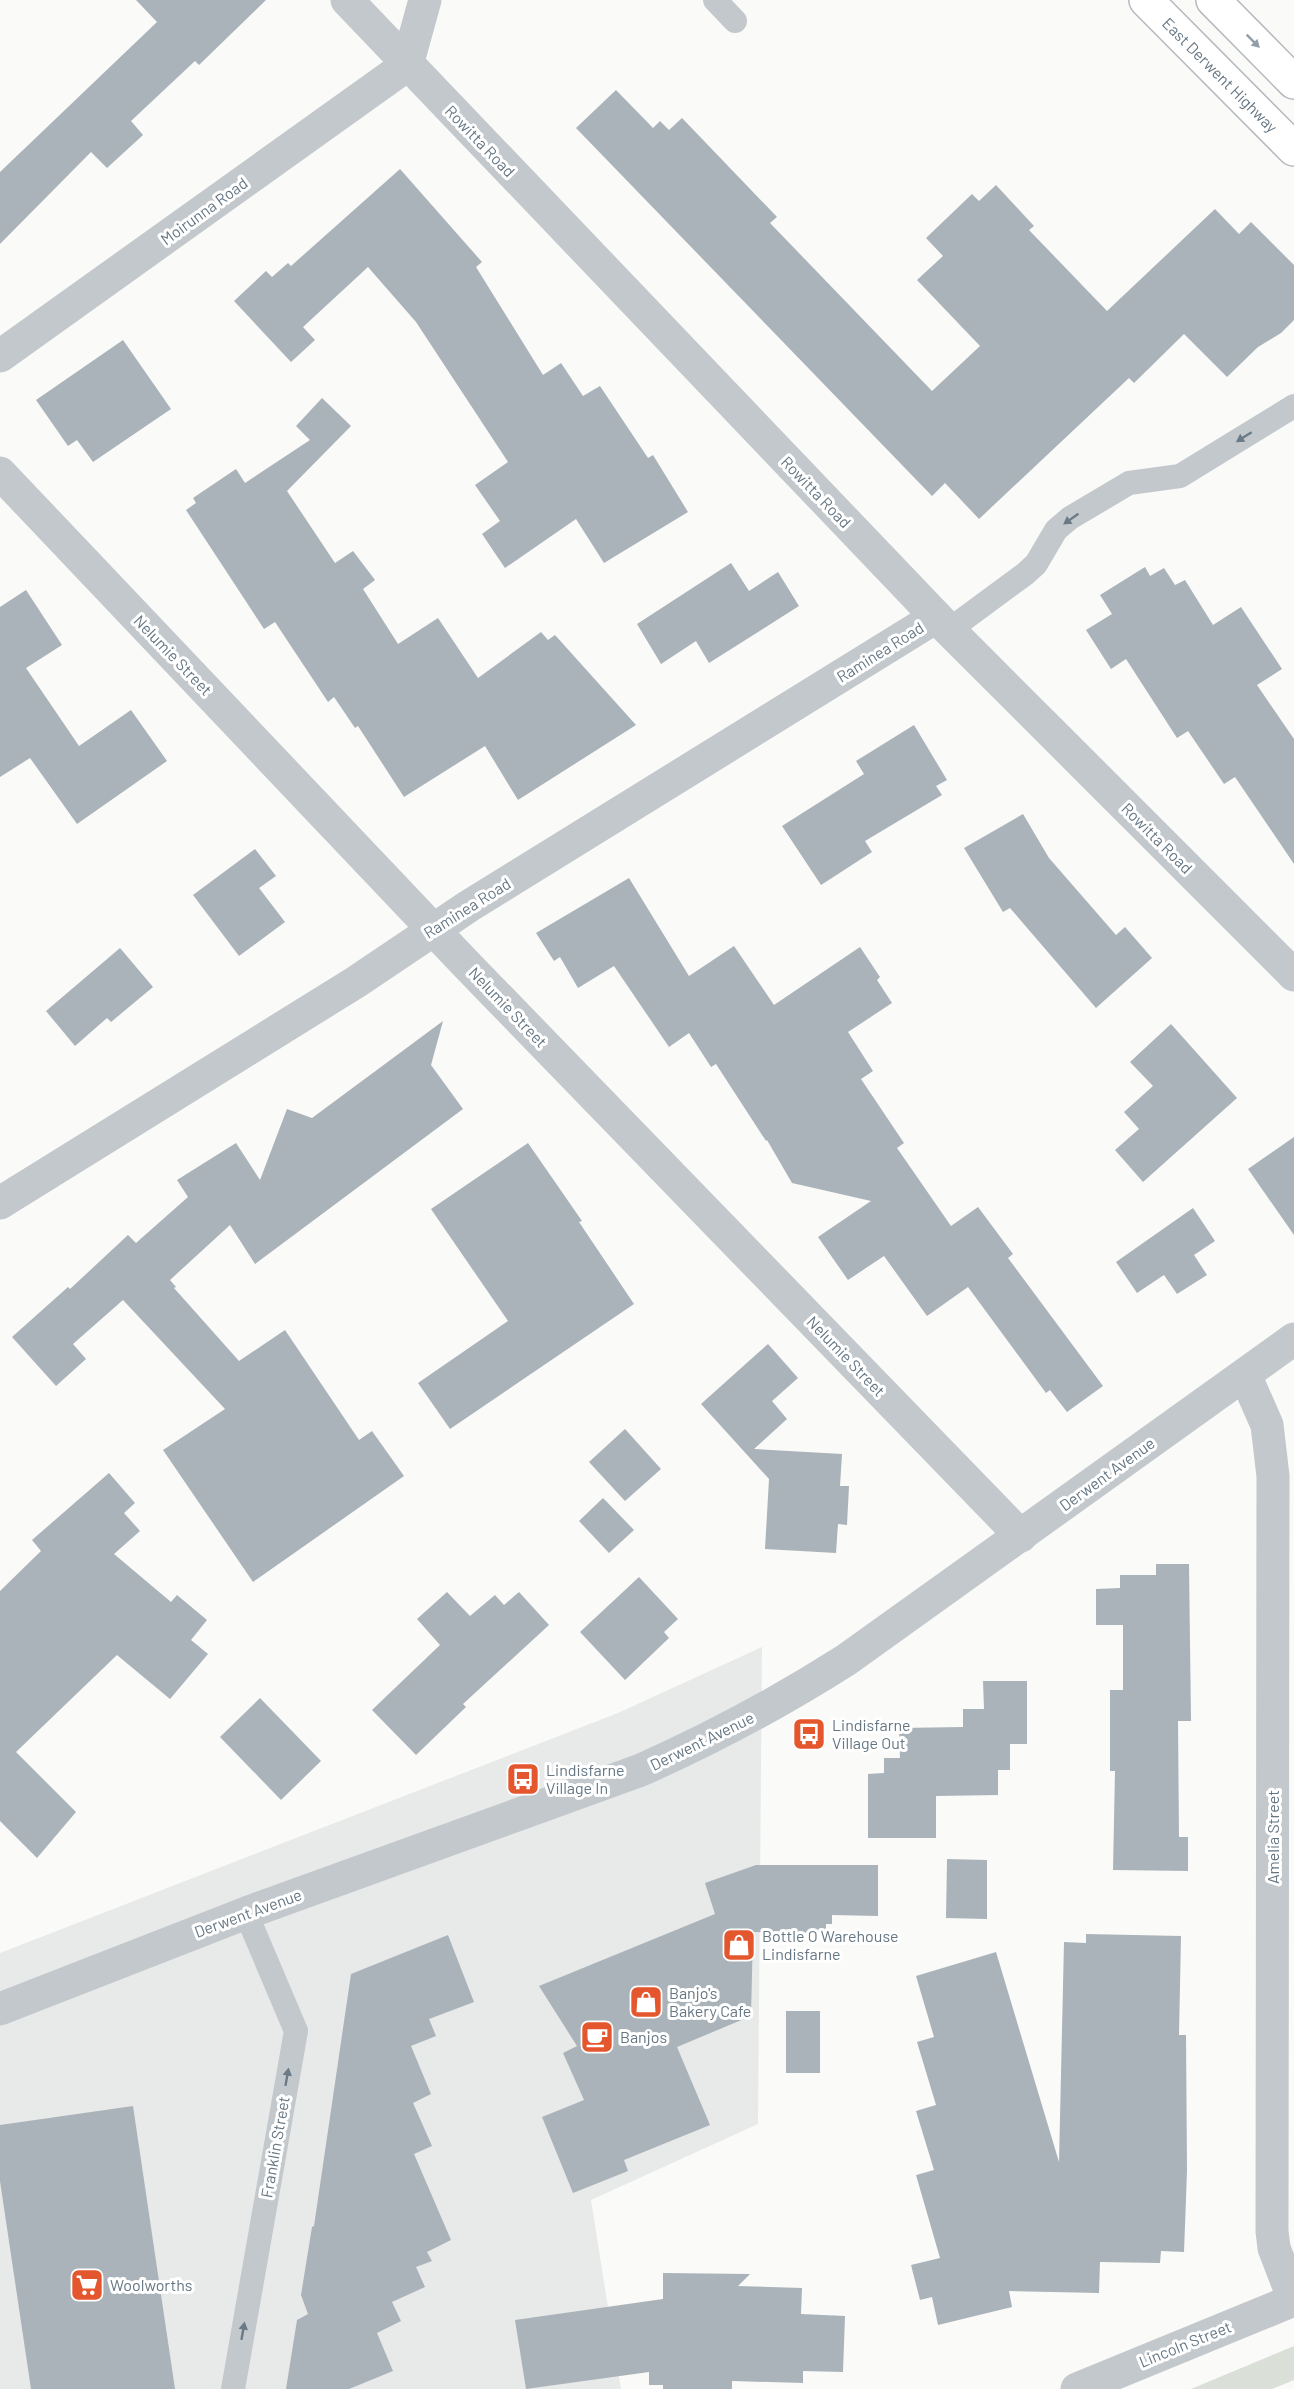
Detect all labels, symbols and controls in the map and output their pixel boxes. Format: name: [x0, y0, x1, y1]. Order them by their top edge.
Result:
street label: East Derwent Highway: [1159, 13, 1282, 137]
one-way arrow: [1246, 33, 1260, 47]
street label: Rowitta Road: [442, 101, 519, 180]
street label: Moirunna Road: [157, 173, 251, 248]
one-way arrow: [1236, 431, 1252, 442]
street label: Rowitta Road: [778, 452, 855, 531]
one-way arrow: [1064, 513, 1080, 525]
street label: Nelumie Street: [130, 611, 216, 699]
street label: Raminea Road: [833, 617, 927, 686]
street label: Rowitta Road: [1118, 798, 1197, 877]
street label: Raminea Road: [420, 873, 514, 942]
street label: Nelumie Street: [465, 963, 551, 1051]
street label: Nelumie Street: [803, 1312, 889, 1400]
street label: Derwent Avenue: [1055, 1433, 1158, 1514]
street label: Derwent Avenue: [647, 1707, 757, 1774]
place label: Lindisfarne Village Out: [832, 1715, 911, 1752]
bus stop icon: Lindisfarne Village Out: [791, 1716, 827, 1752]
place label: Lindisfarne Village In: [546, 1760, 625, 1797]
bus stop icon: Lindisfarne Village In: [505, 1761, 541, 1797]
street label: Amelia Street: [1263, 1790, 1282, 1884]
street label: Derwent Avenue: [191, 1884, 304, 1941]
place label: Bottle O Warehouse Lindisfarne: [762, 1926, 899, 1963]
shop icon: Bottle O Warehouse Lindisfarne: [721, 1927, 757, 1963]
place label: Banjo's Bakery Cafe: [669, 1983, 751, 2020]
shop icon: Banjo's Bakery Cafe: [628, 1984, 664, 2020]
cafe icon: Banjos: [579, 2019, 615, 2055]
place label: Banjos: [620, 2027, 667, 2046]
one-way arrow: [283, 2068, 292, 2087]
street label: Franklin Street: [256, 2095, 293, 2199]
supermarket icon: Woolworths: [69, 2267, 105, 2303]
place label: Woolworths: [110, 2275, 193, 2294]
street label: Lincoln Street: [1136, 2316, 1234, 2371]
one-way arrow: [238, 2322, 247, 2341]

